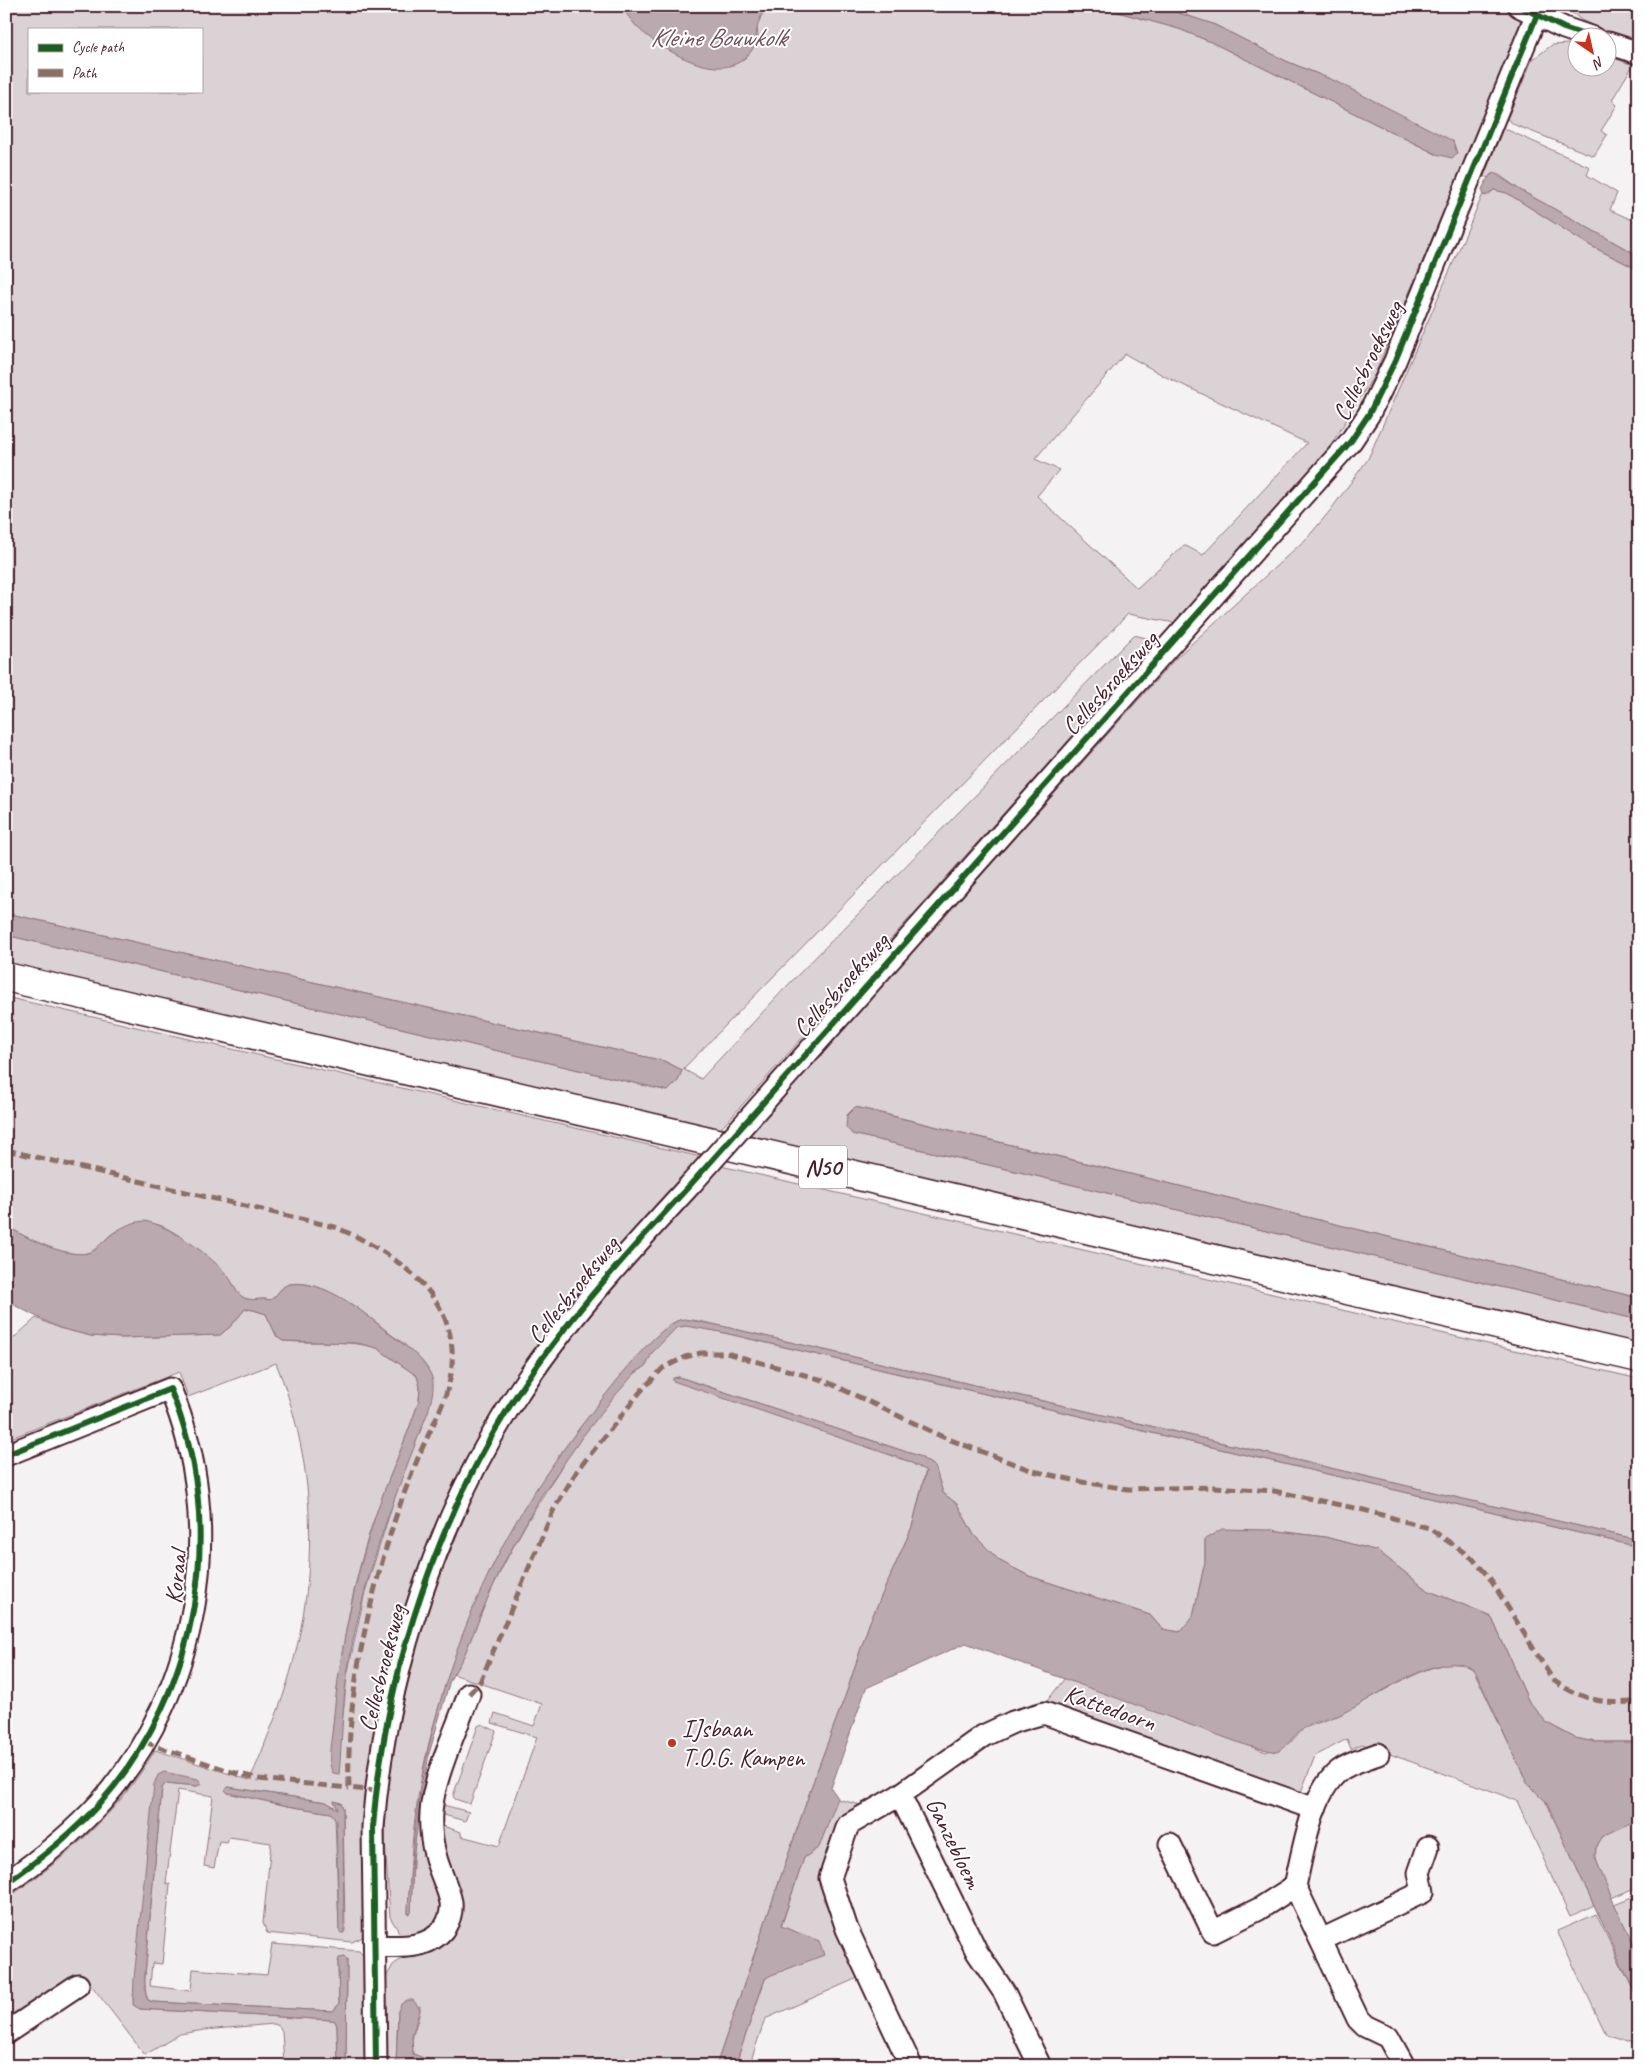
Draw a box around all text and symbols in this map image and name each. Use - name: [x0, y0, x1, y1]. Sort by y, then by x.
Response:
- water label: Kleine Bouwkolk: [650, 21, 791, 54]
- legend: [28, 28, 202, 92]
- north arrow: [1568, 28, 1618, 78]
- text: Cycle path: [72, 38, 124, 57]
- text: N: [1589, 53, 1607, 73]
- text: Path: [72, 64, 98, 83]
- street label: Cellesbroeksweg: [1325, 294, 1412, 426]
- street label: Cellesbroeksweg: [1055, 623, 1167, 742]
- street label: Cellesbroeksweg: [786, 925, 898, 1044]
- road number: N50: [799, 1146, 847, 1188]
- street label: Cellesbroeksweg: [520, 1228, 628, 1350]
- street label: Koraal: [157, 1544, 195, 1605]
- street label: Cellesbroeksweg: [351, 1599, 414, 1735]
- street label: Kattedoorn: [1060, 1677, 1161, 1739]
- place label: IJsbaan T.O.G. Kampen: [682, 1713, 806, 1774]
- marker: IJsbaan T.O.G. Kampen: [666, 1737, 678, 1749]
- street label: Ganzebloem: [918, 1792, 991, 1895]

